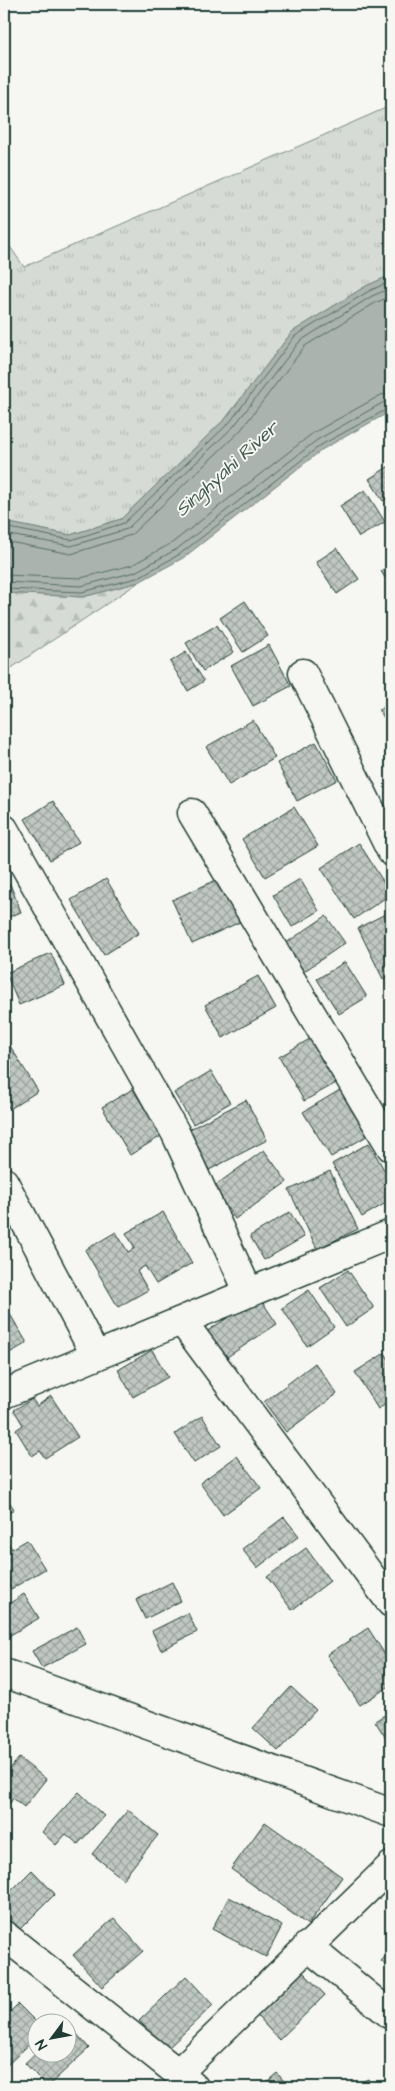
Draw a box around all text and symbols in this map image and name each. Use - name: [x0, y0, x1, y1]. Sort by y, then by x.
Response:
- water label: Singhyahi River: [169, 414, 287, 523]
- north arrow: [28, 2014, 78, 2064]
- text: N: [31, 2035, 53, 2053]

